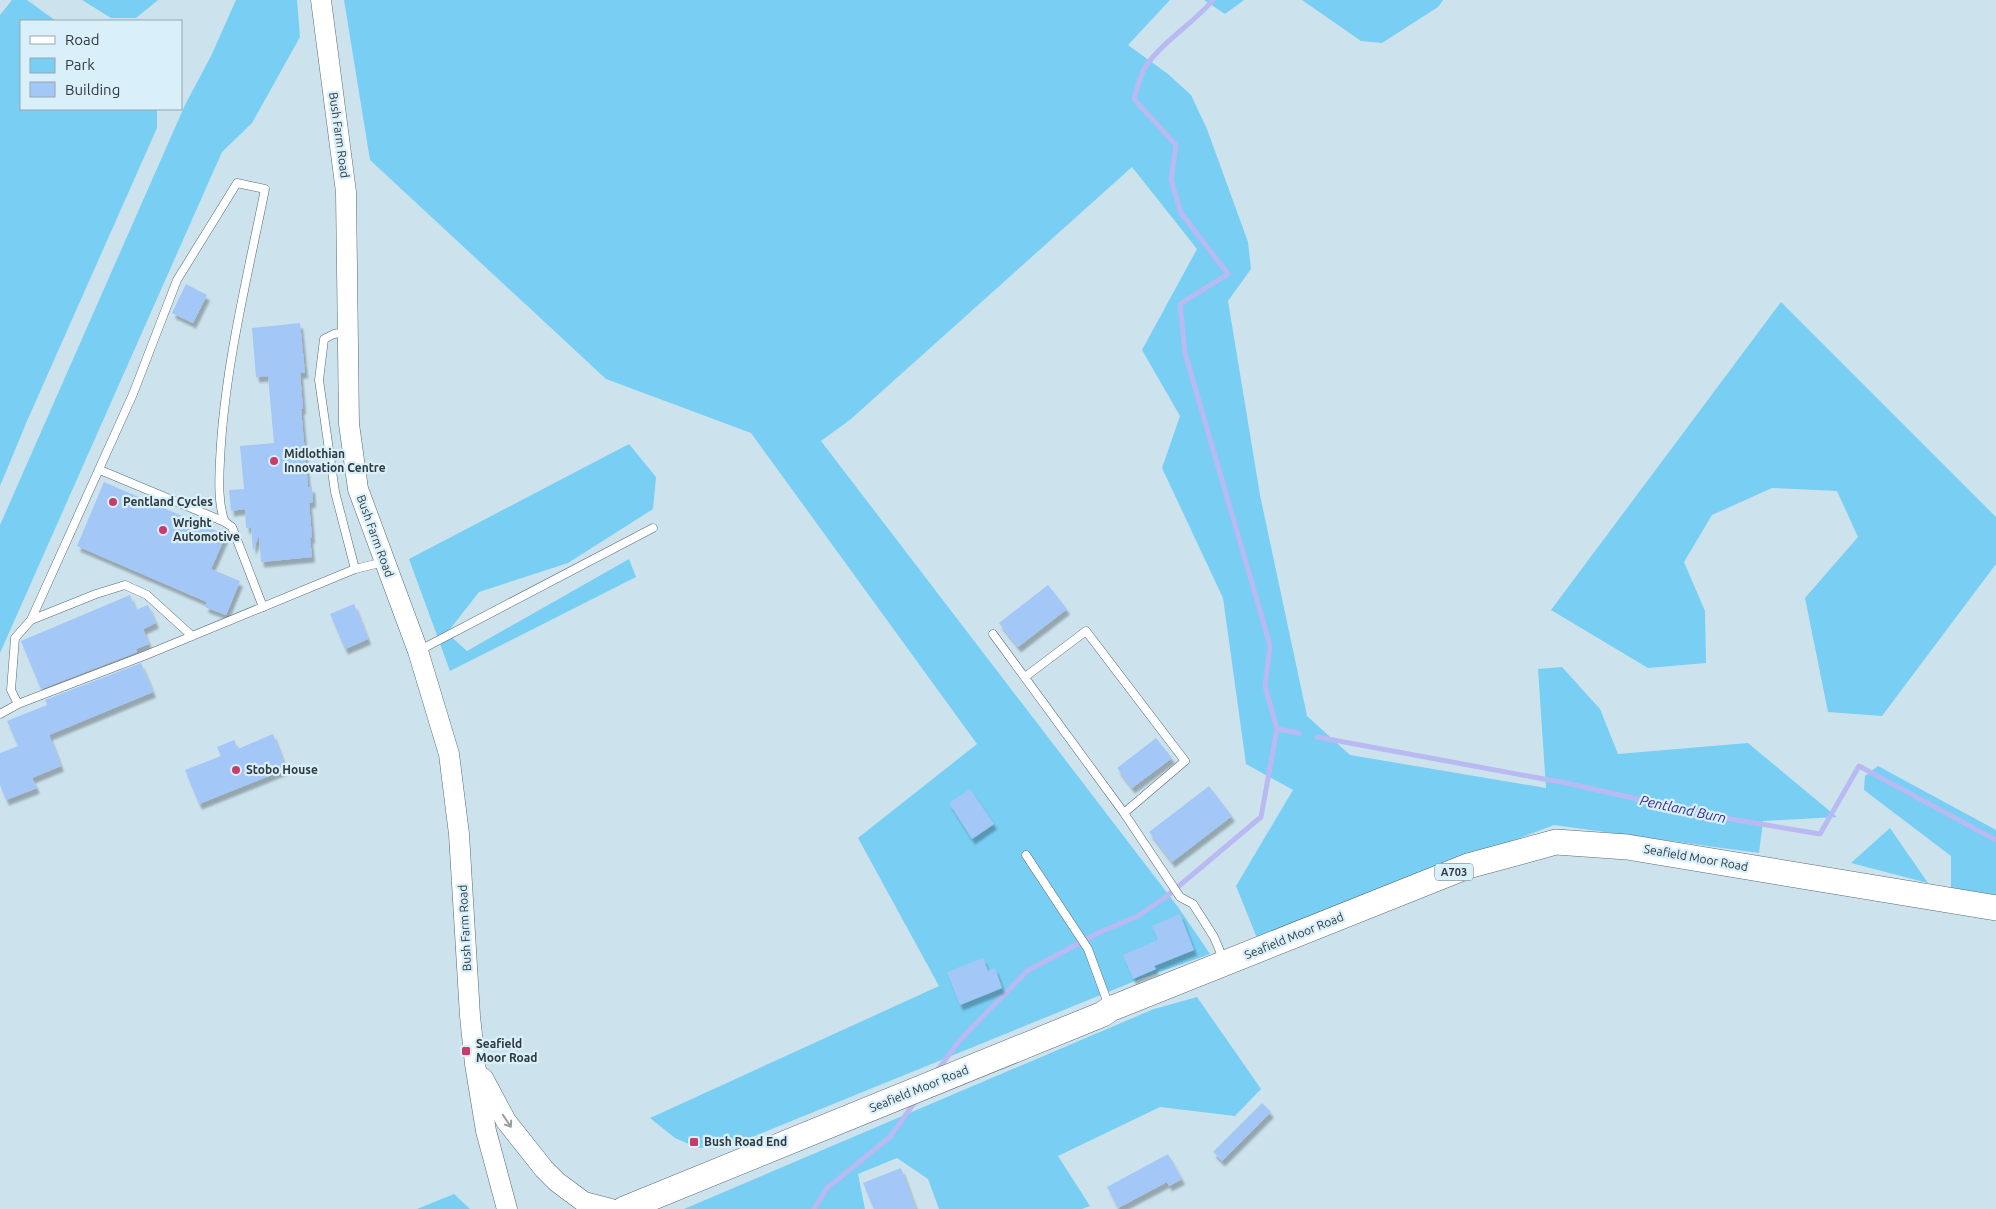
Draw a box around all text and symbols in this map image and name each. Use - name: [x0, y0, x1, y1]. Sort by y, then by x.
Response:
- legend: [20, 20, 182, 110]
- text: Road: [65, 31, 100, 48]
- text: Park: [65, 56, 95, 73]
- text: Building: [65, 81, 120, 98]
- street label: Bush Farm Road: [327, 91, 352, 179]
- place label: Midlothian Innovation Centre: [284, 447, 386, 474]
- marker: Midlothian Innovation Centre: [268, 455, 280, 467]
- street label: Bush Farm Road: [355, 493, 396, 579]
- place label: Pentland Cycles: [123, 495, 213, 508]
- marker: Pentland Cycles: [107, 496, 119, 508]
- place label: Wright Automotive: [173, 516, 240, 543]
- marker: Wright Automotive: [157, 524, 169, 536]
- place label: Stobo House: [246, 763, 318, 776]
- marker: Stobo House: [230, 764, 242, 776]
- water label: Pentland Burn: [1638, 792, 1728, 826]
- street label: Seafield Moor Road: [1643, 842, 1749, 873]
- road number: A703: [1435, 864, 1473, 880]
- street label: Bush Farm Road: [456, 884, 473, 972]
- street label: Seafield Moor Road: [1242, 910, 1345, 961]
- place label: Seafield Moor Road: [476, 1037, 537, 1064]
- marker: Seafield Moor Road: [460, 1045, 472, 1057]
- street label: Seafield Moor Road: [867, 1063, 970, 1114]
- one-way arrow: [502, 1114, 512, 1128]
- place label: Bush Road End: [704, 1135, 787, 1148]
- marker: Bush Road End: [688, 1136, 700, 1148]

